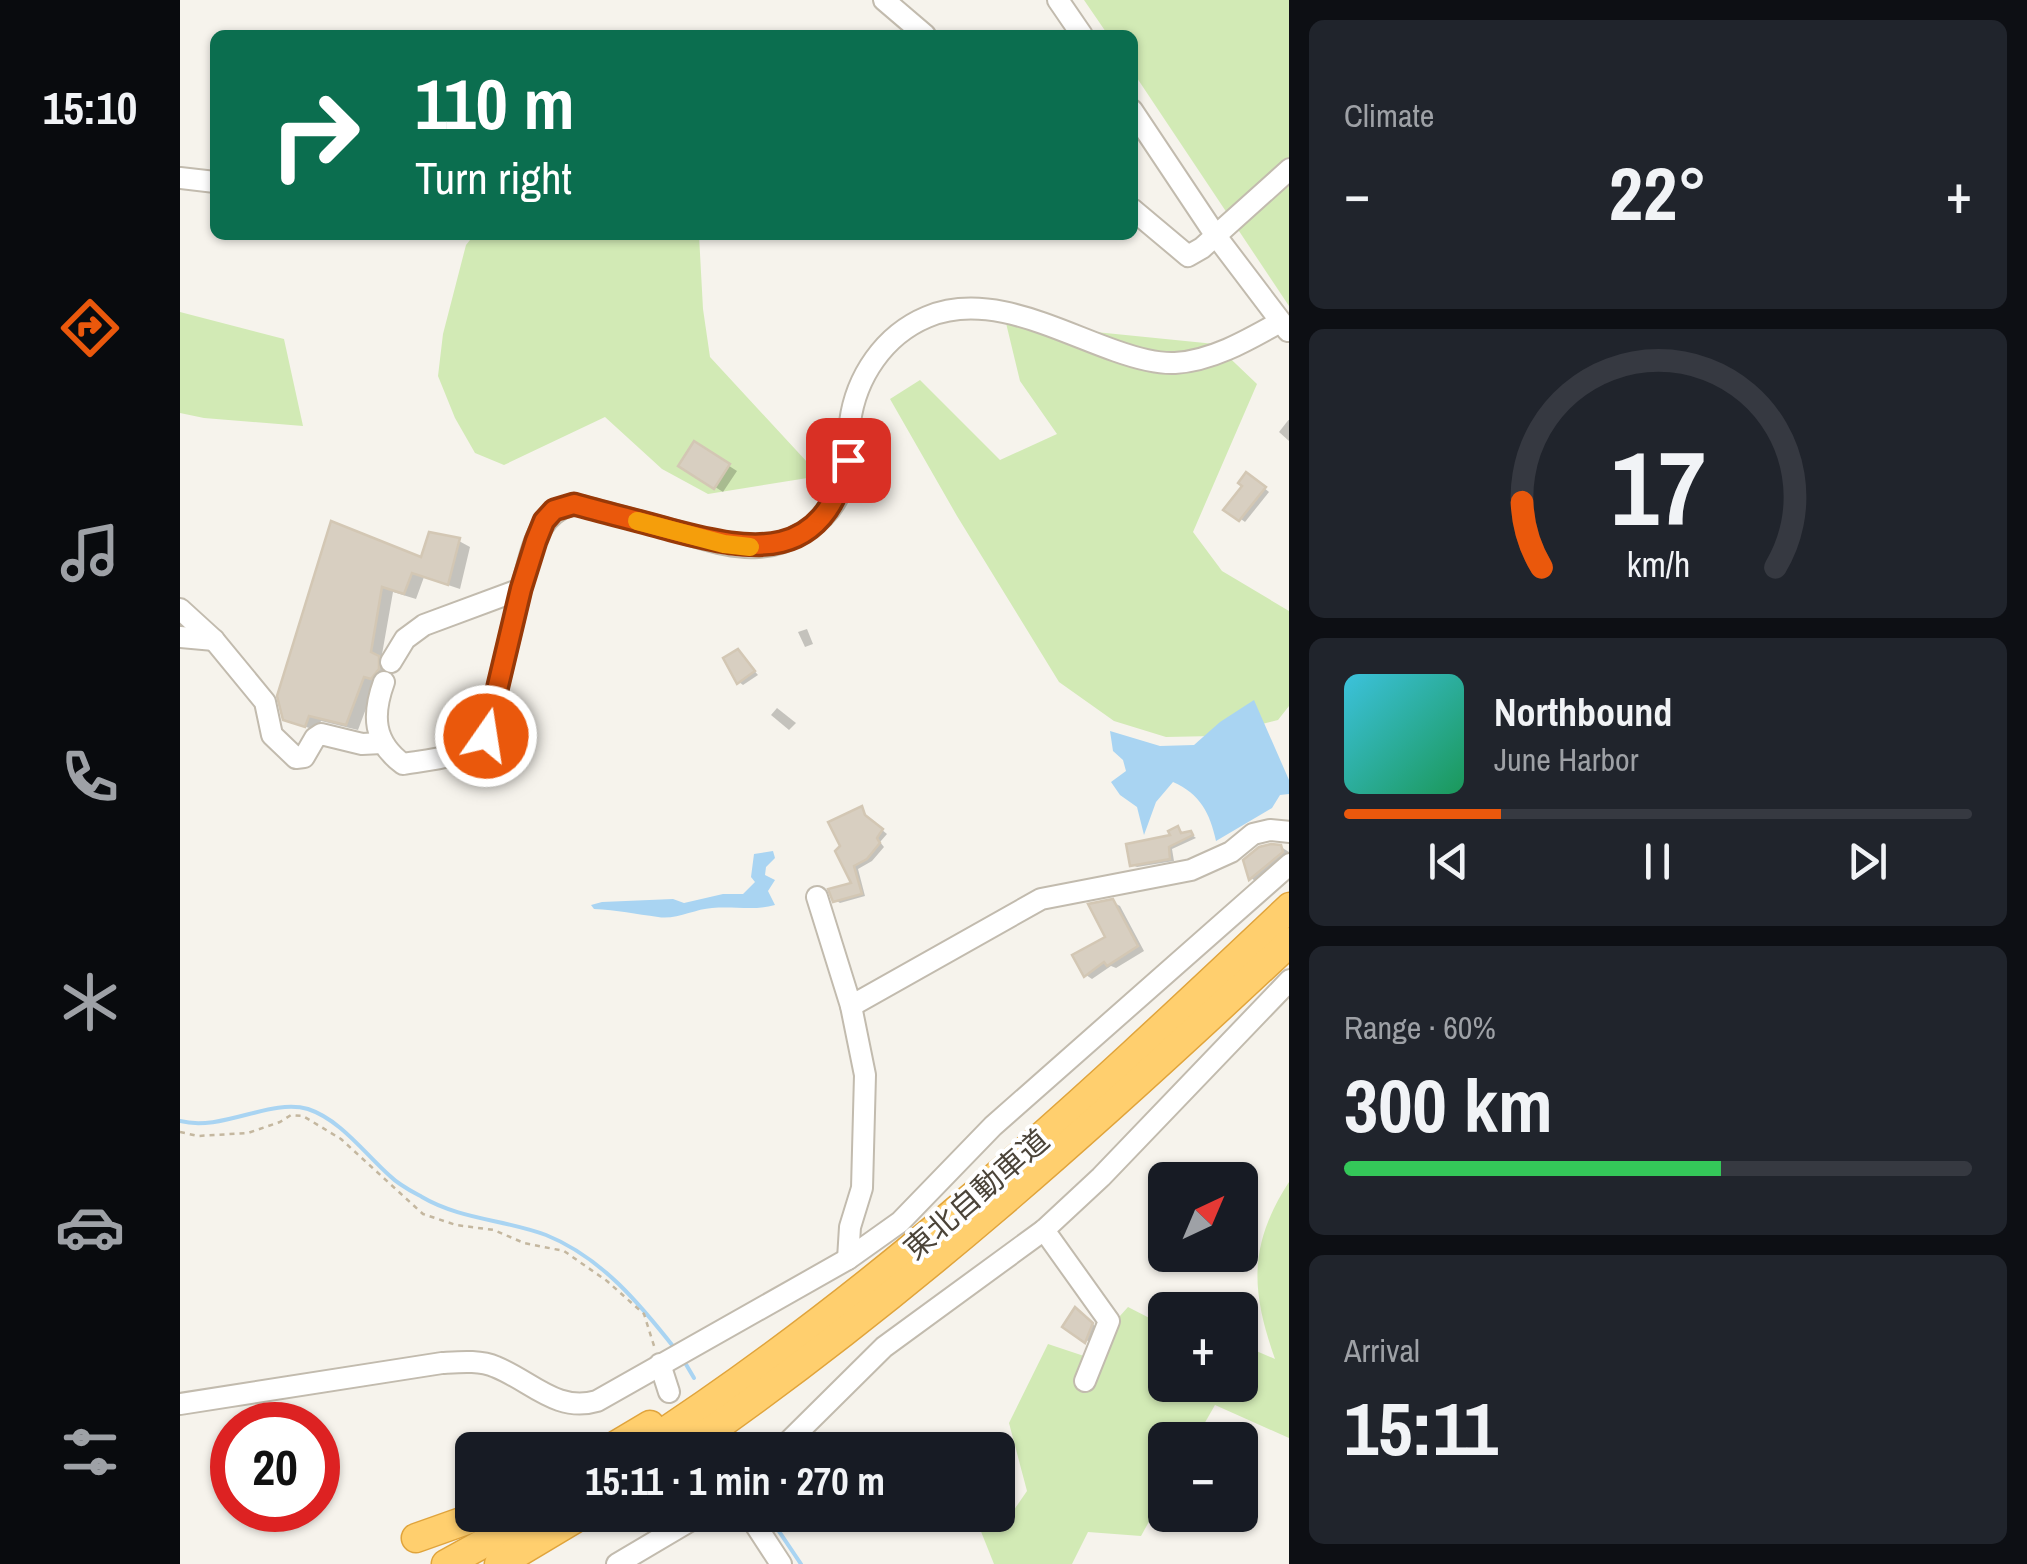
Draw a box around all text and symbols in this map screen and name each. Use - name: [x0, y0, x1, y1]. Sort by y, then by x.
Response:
- text: 110 m: [415, 57, 575, 151]
- icon: right: [250, 70, 380, 200]
- text: 15:10: [43, 77, 137, 138]
- text: Climate: [1344, 94, 1434, 137]
- text: 22°: [1609, 142, 1707, 243]
- text: Turn right: [415, 147, 572, 208]
- text: −: [1344, 156, 1370, 230]
- text: +: [1946, 156, 1972, 230]
- icon: directions: [55, 293, 125, 363]
- text: 17: [1611, 417, 1705, 557]
- pin: [806, 418, 891, 503]
- icon: arrive: [821, 433, 876, 488]
- icon: music: [55, 518, 125, 588]
- text: km/h: [1626, 540, 1690, 588]
- position arrow: [434, 684, 538, 788]
- text: Northbound: [1494, 687, 1672, 738]
- text: June Harbor: [1494, 738, 1638, 781]
- icon: phone: [55, 742, 125, 812]
- icon: previous: [1421, 834, 1476, 889]
- icon: pause: [1630, 834, 1685, 889]
- icon: next: [1840, 834, 1895, 889]
- icon: climate: [55, 967, 125, 1037]
- text: Range · 60%: [1344, 1006, 1496, 1049]
- text: 300 km: [1344, 1054, 1553, 1155]
- street label: 東北自動車道: [895, 1120, 1057, 1268]
- north arrow: [1148, 1162, 1258, 1272]
- map controls: [1148, 1162, 1258, 1532]
- icon: car: [55, 1192, 125, 1262]
- button: +: [1148, 1292, 1258, 1402]
- text: Arrival: [1344, 1329, 1420, 1372]
- text: 15:11: [1344, 1377, 1498, 1478]
- speed limit sign: 20: [210, 1402, 340, 1532]
- icon: filters: [55, 1417, 125, 1487]
- button: −: [1148, 1422, 1258, 1532]
- text: 15:11 · 1 min · 270 m: [585, 1456, 885, 1507]

